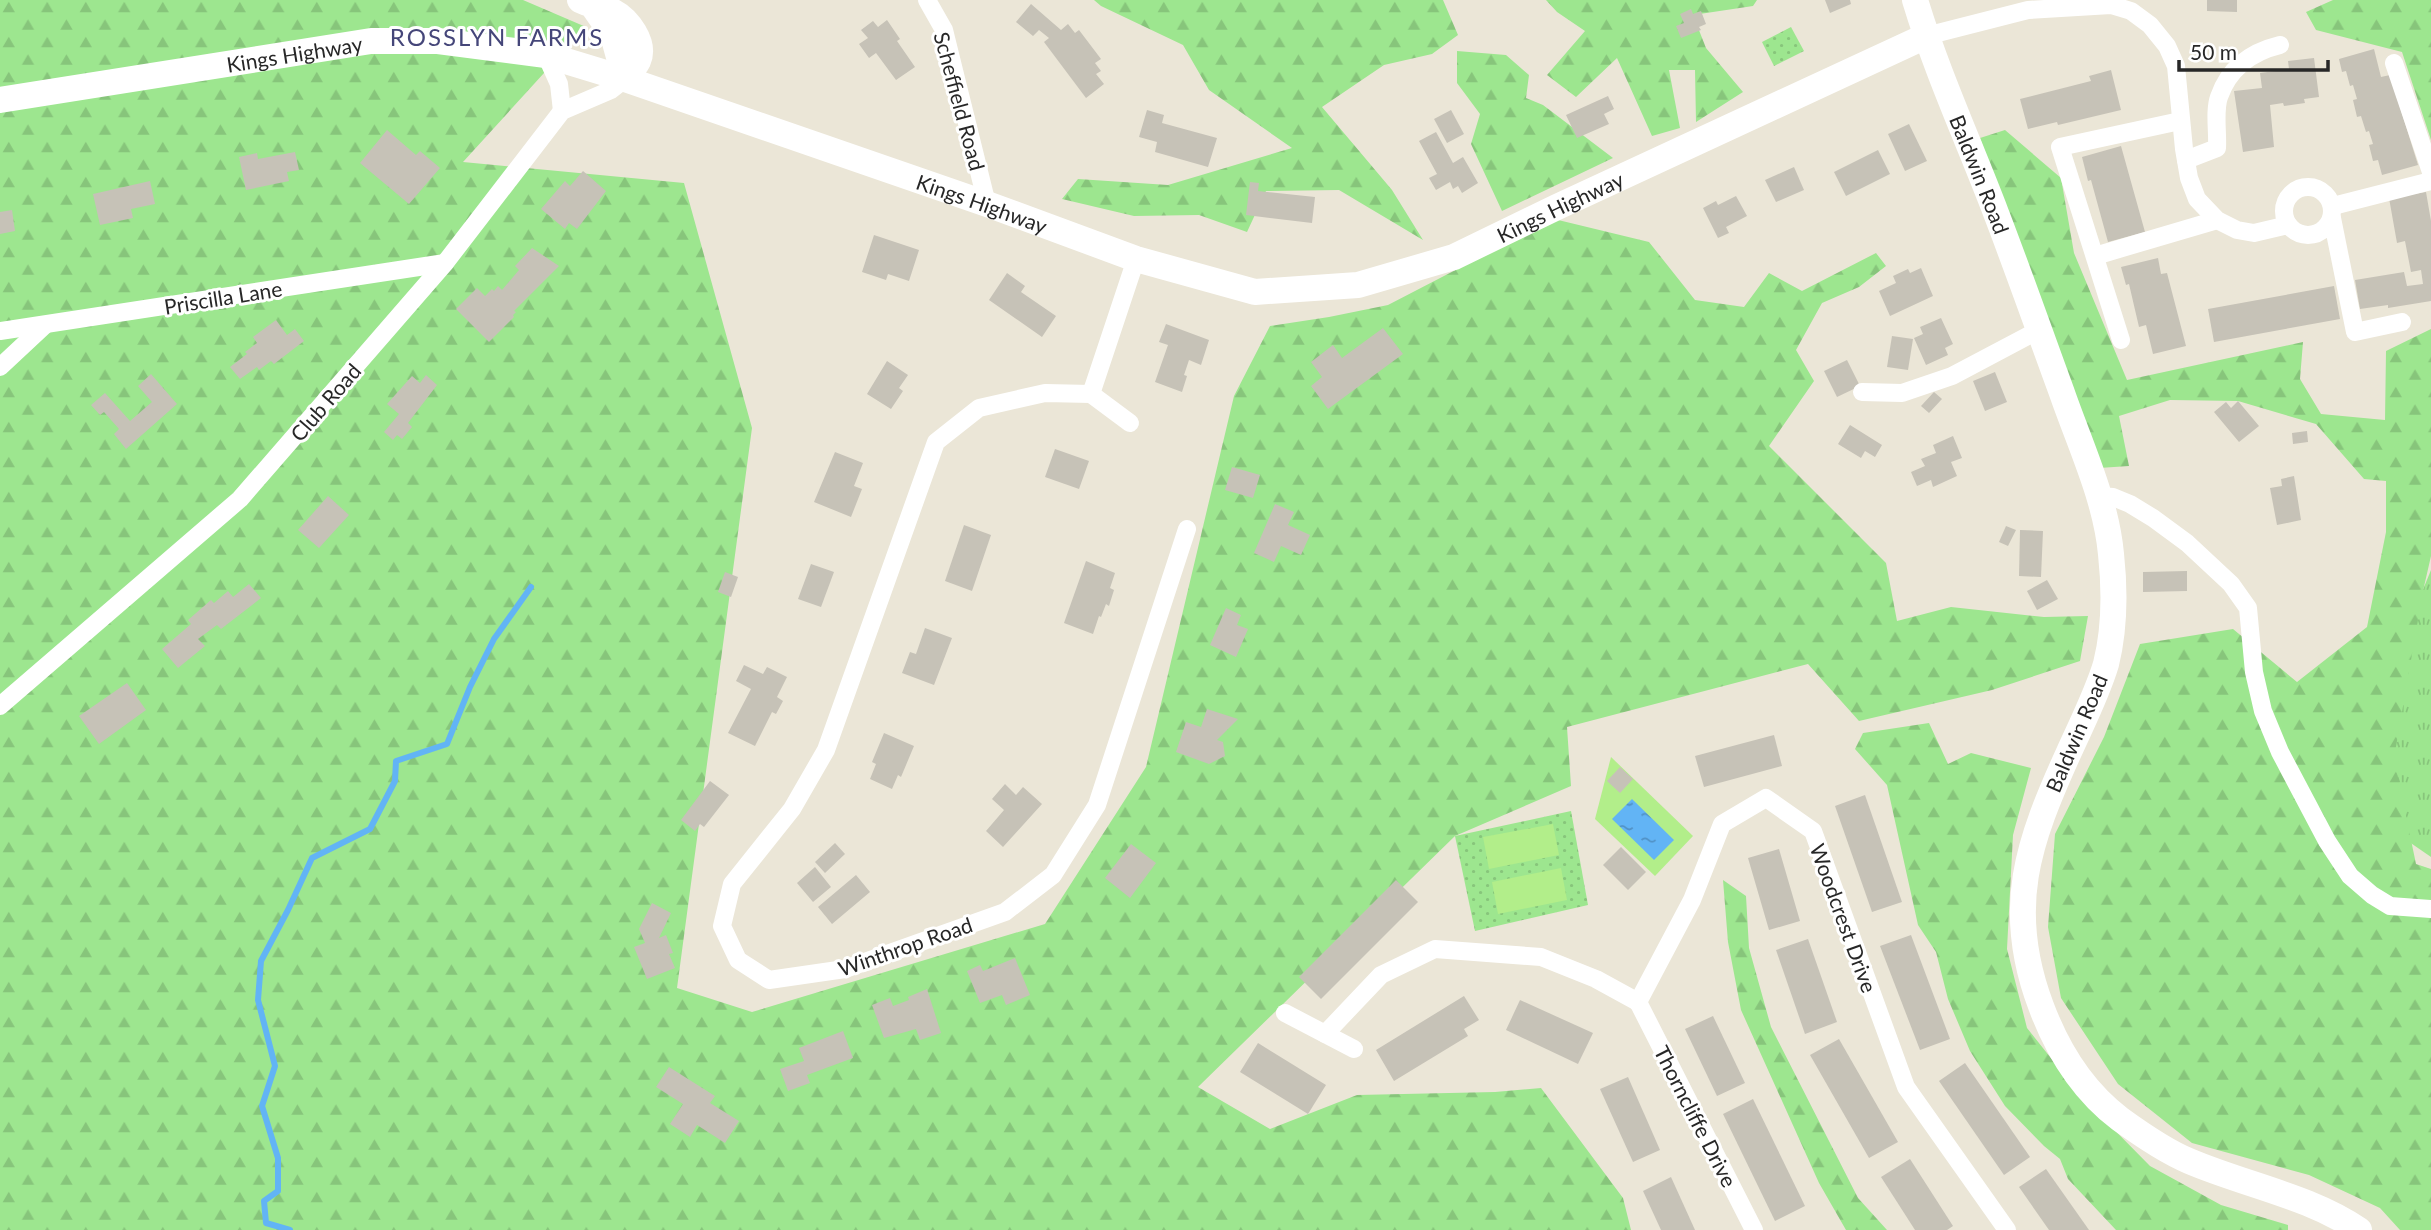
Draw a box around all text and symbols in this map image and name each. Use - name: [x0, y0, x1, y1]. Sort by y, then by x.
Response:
- district label: ROSSLYN FARMS: [390, 22, 604, 51]
- scale bar: [2179, 28, 2328, 72]
- street label: Scheffield Road: [929, 29, 991, 173]
- street label: Kings Highway: [225, 30, 364, 76]
- text: 50 m: [2190, 39, 2237, 64]
- street label: Baldwin Road: [1945, 111, 2015, 237]
- street label: Kings Highway: [1492, 166, 1627, 247]
- street label: Kings Highway: [913, 168, 1051, 238]
- street label: Priscilla Lane: [162, 275, 284, 319]
- street label: Club Road: [285, 358, 365, 446]
- street label: Baldwin Road: [2040, 670, 2112, 796]
- street label: Woodcrest Drive: [1805, 840, 1883, 996]
- street label: Winthrop Road: [835, 911, 975, 981]
- street label: Thorncliffe Drive: [1650, 1041, 1742, 1191]

